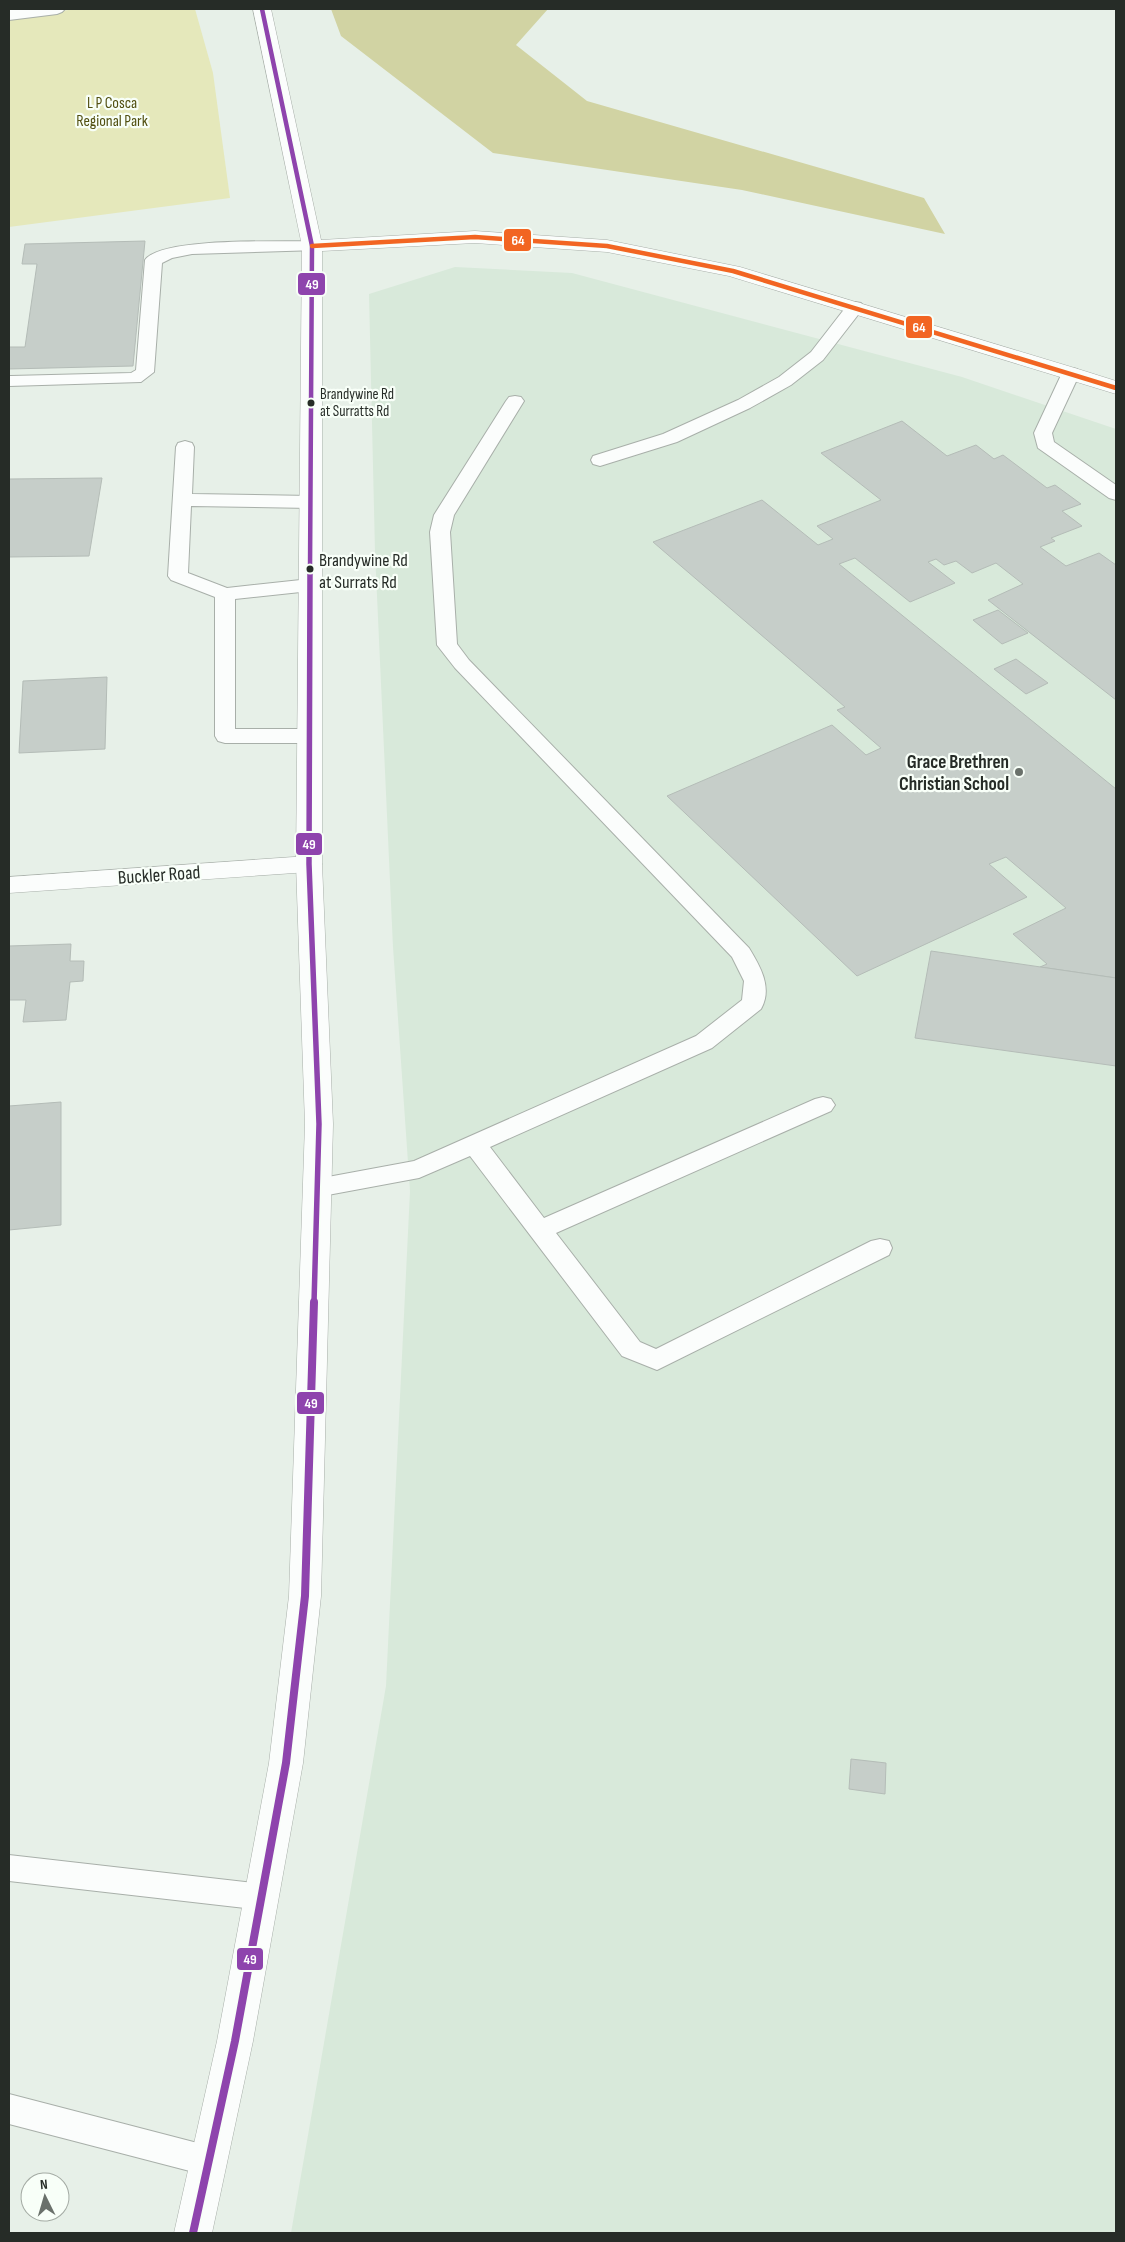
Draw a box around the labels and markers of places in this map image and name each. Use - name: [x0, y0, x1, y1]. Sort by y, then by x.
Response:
- place label: Brandywine Rd at Surratts Rd: [320, 385, 394, 421]
- marker: Brandywine Rd at Surratts Rd: [306, 398, 316, 408]
- place label: Brandywine Rd at Surrats Rd: [319, 550, 408, 593]
- marker: Brandywine Rd at Surrats Rd: [305, 564, 315, 574]
- place label: Grace Brethren Christian School: [899, 751, 1009, 796]
- marker: Grace Brethren Christian School: [1013, 766, 1025, 778]

